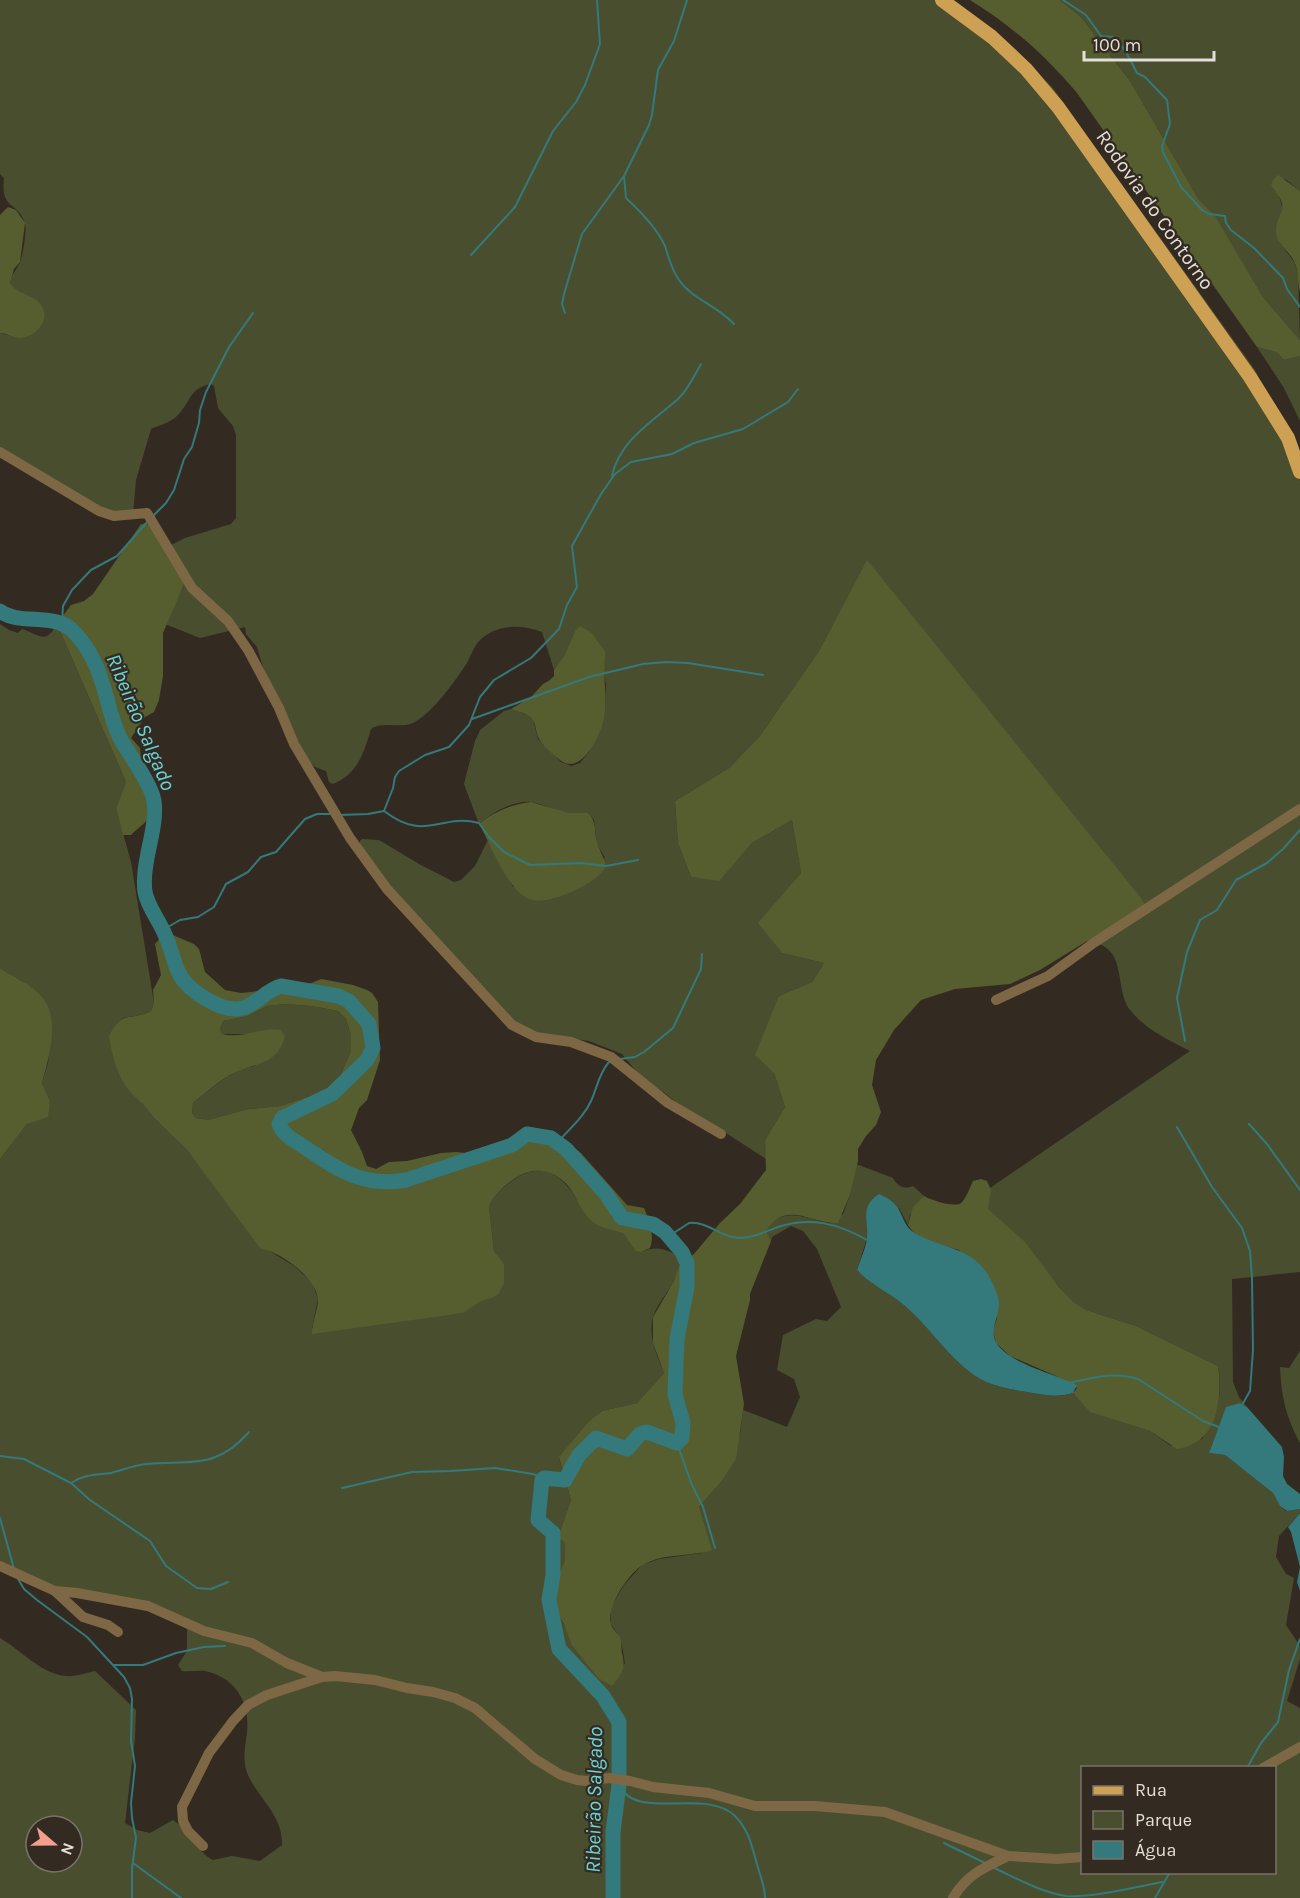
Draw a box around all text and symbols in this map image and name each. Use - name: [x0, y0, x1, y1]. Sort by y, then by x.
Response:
- scale bar: [1084, 24, 1214, 62]
- text: 100 m: [1093, 34, 1141, 56]
- street label: Rodovia do Contorno: [1091, 126, 1219, 294]
- water label: Ribeirão Salgado: [101, 650, 181, 795]
- water label: Ribeirão Salgado: [581, 1726, 607, 1873]
- legend: [1081, 1766, 1276, 1874]
- text: Rua: [1135, 1779, 1167, 1801]
- text: Parque: [1135, 1809, 1192, 1831]
- north arrow: [24, 1814, 84, 1874]
- text: Água: [1135, 1838, 1176, 1861]
- text: N: [57, 1840, 79, 1858]

